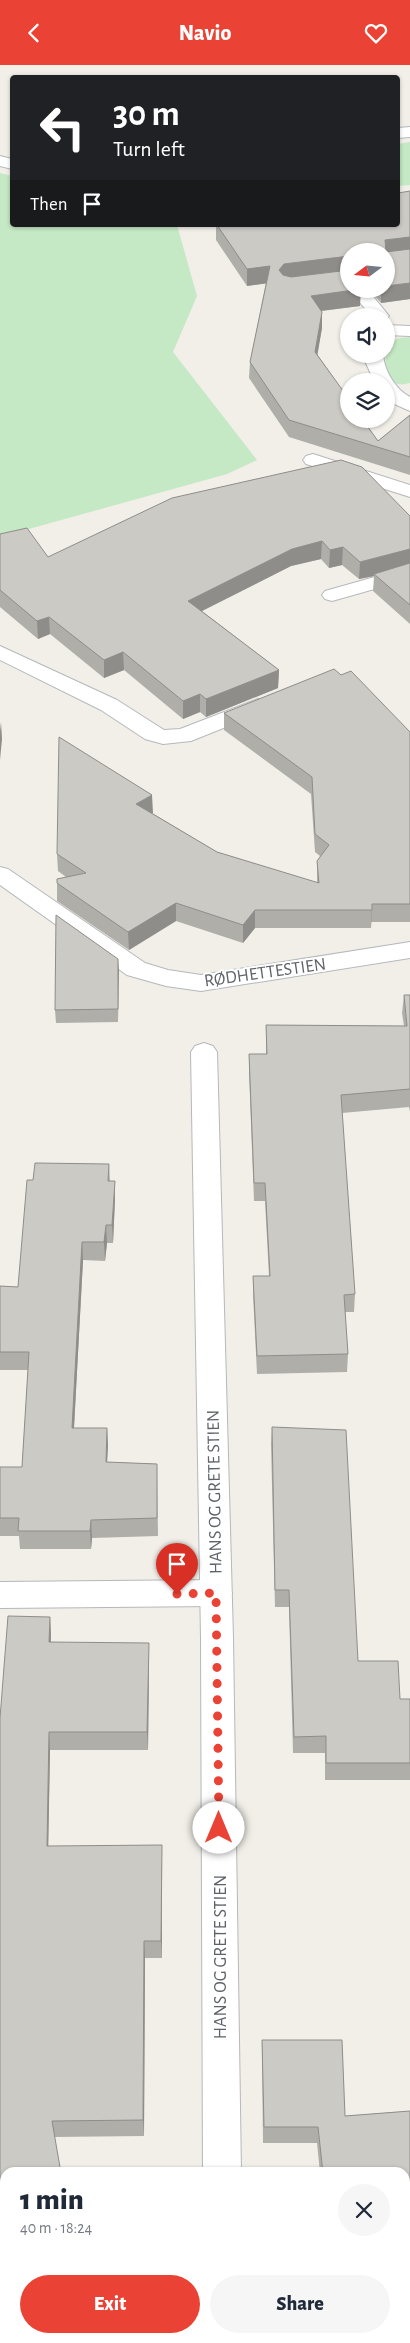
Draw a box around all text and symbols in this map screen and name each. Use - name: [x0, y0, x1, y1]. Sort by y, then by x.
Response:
- icon: back: [20, 19, 48, 47]
- icon: heart: [362, 19, 390, 47]
- text: Navio: [179, 22, 231, 44]
- icon: left: [30, 95, 95, 160]
- text: 30 m: [113, 97, 180, 132]
- text: Turn left: [113, 138, 185, 160]
- icon: arrive: [78, 190, 106, 218]
- text: Then: [30, 195, 68, 214]
- north arrow: [340, 243, 395, 297]
- map controls: [340, 243, 395, 428]
- button: sound: [340, 308, 395, 363]
- button: layers: [340, 373, 395, 428]
- street label: RØDHETTESTIEN: [203, 956, 327, 990]
- street label: HANS OG GRETE STIEN: [205, 1410, 225, 1574]
- pin: [156, 1543, 198, 1594]
- icon: arrive: [163, 1550, 191, 1578]
- position arrow: [192, 1801, 244, 1853]
- street label: HANS OG GRETE STIEN: [212, 1875, 230, 2039]
- button: close: [338, 2184, 390, 2236]
- text: 1 min: [20, 2185, 84, 2215]
- text: 40 m · 18:24: [20, 2220, 92, 2236]
- button: Exit: [20, 2275, 200, 2333]
- button: Share: [210, 2275, 390, 2333]

